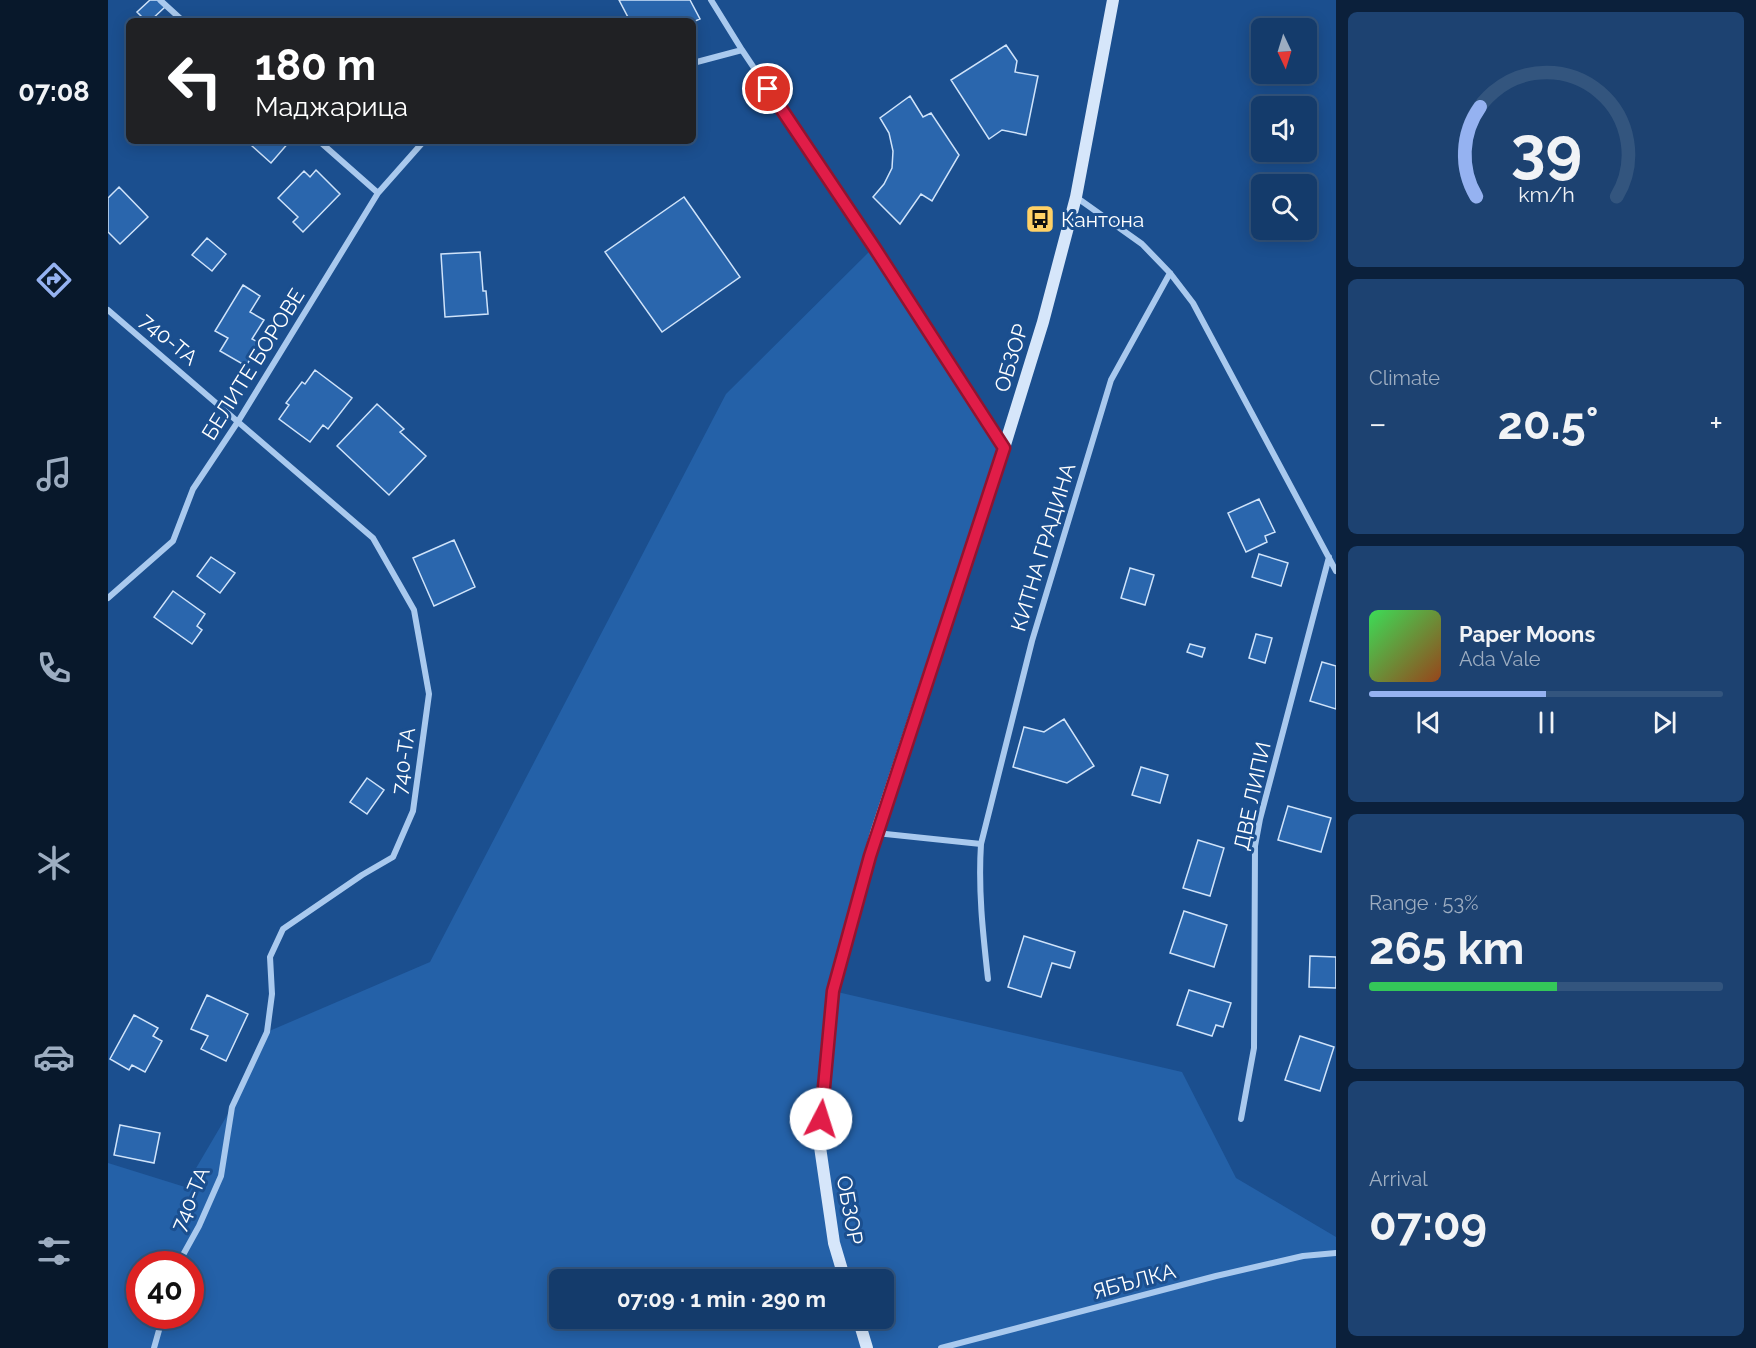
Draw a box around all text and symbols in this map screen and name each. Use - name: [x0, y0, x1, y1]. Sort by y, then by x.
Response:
- north arrow: [1251, 18, 1317, 84]
- map controls: [1251, 18, 1317, 240]
- text: 180 m: [255, 41, 376, 90]
- icon: left: [156, 42, 234, 120]
- pin: [742, 63, 793, 114]
- icon: arrive: [751, 72, 784, 105]
- text: 07:08: [18, 76, 90, 107]
- text: Маджарица: [255, 91, 408, 122]
- button: sound: [1251, 96, 1317, 162]
- text: 39: [1510, 112, 1582, 186]
- button: search: [1251, 174, 1317, 240]
- text: km/h: [1518, 182, 1574, 207]
- bus stop icon: Кантона: [1024, 203, 1056, 235]
- place label: Кантона: [1061, 207, 1144, 232]
- icon: directions: [33, 259, 75, 301]
- street label: БЕЛИТЕ БОРОВЕ: [196, 284, 310, 444]
- street label: 740-ТА: [135, 308, 203, 370]
- street label: ОБЗОР: [989, 321, 1033, 395]
- text: Climate: [1369, 366, 1440, 390]
- text: 20.5°: [1498, 397, 1598, 450]
- text: −: [1369, 404, 1387, 443]
- text: +: [1709, 404, 1723, 443]
- icon: music: [33, 453, 75, 495]
- street label: КИТНА ГРАДИНА: [1005, 460, 1081, 634]
- text: Paper Moons: [1459, 621, 1595, 647]
- icon: phone: [33, 647, 75, 689]
- text: Ada Vale: [1459, 647, 1541, 671]
- icon: previous: [1412, 706, 1445, 739]
- icon: pause: [1530, 706, 1563, 739]
- icon: next: [1648, 706, 1681, 739]
- street label: 740-ТА: [386, 726, 420, 796]
- street label: ДВЕ ЛИПИ: [1228, 740, 1276, 852]
- icon: climate: [33, 842, 75, 884]
- text: Range · 53%: [1369, 891, 1478, 915]
- text: 265 km: [1369, 922, 1524, 975]
- icon: car: [33, 1036, 75, 1078]
- position arrow: [789, 1087, 853, 1151]
- street label: 740-ТА: [165, 1163, 215, 1235]
- text: Arrival: [1369, 1167, 1428, 1191]
- street label: ОБЗОР: [832, 1173, 868, 1247]
- text: 07:09: [1369, 1198, 1487, 1251]
- icon: filters: [33, 1230, 75, 1272]
- speed limit sign: 40: [126, 1251, 204, 1329]
- street label: ЯБЪЛКА: [1090, 1258, 1178, 1304]
- text: 07:09 · 1 min · 290 m: [617, 1286, 826, 1312]

